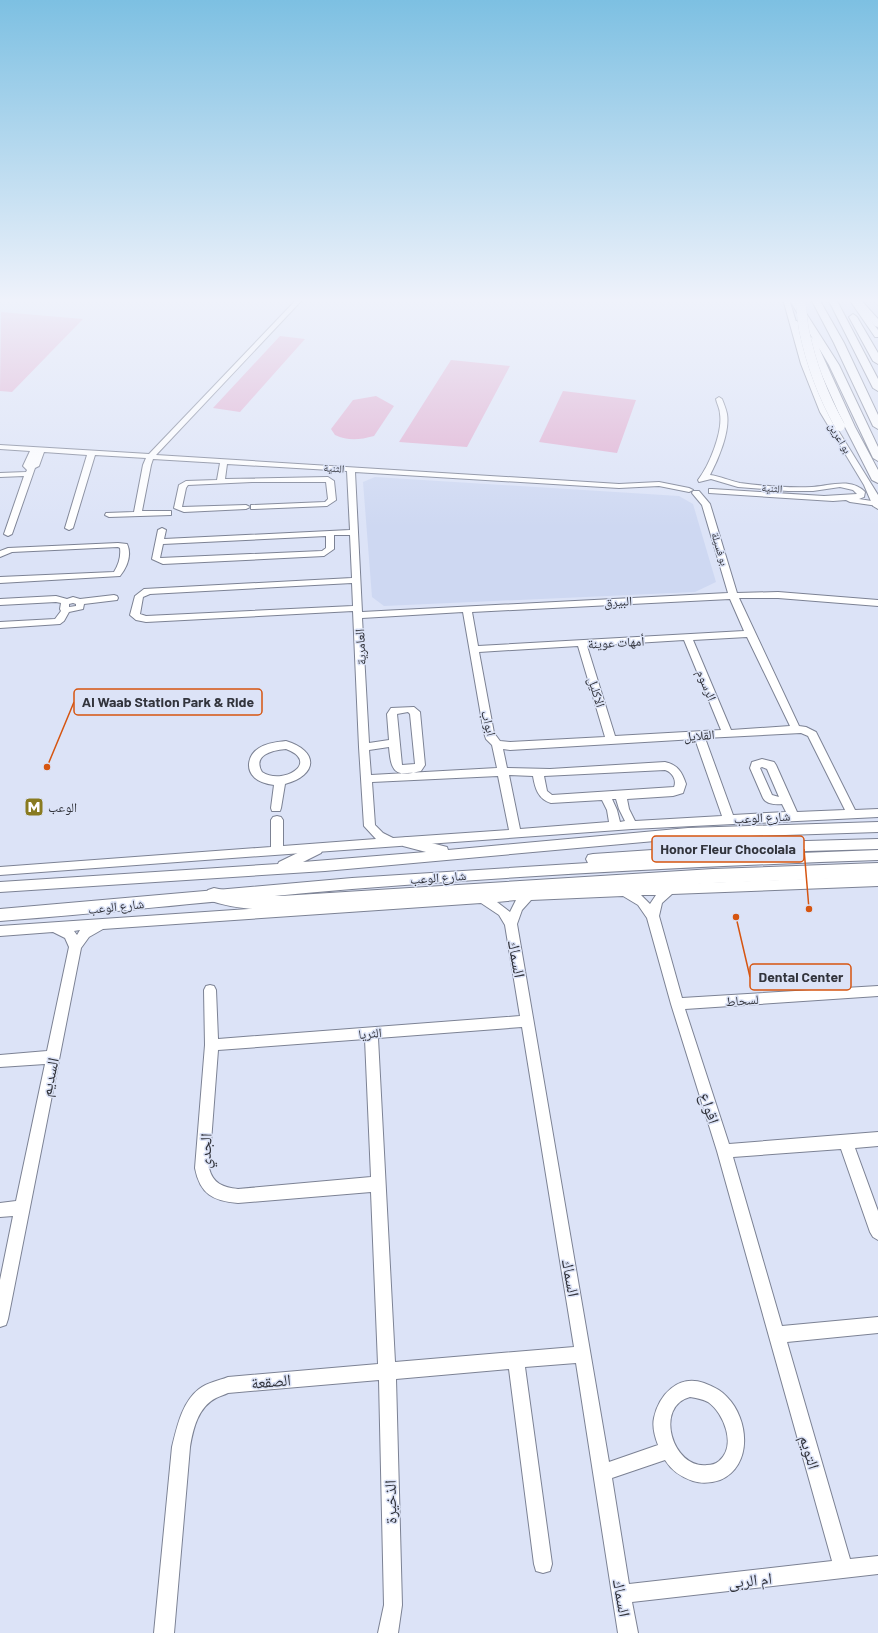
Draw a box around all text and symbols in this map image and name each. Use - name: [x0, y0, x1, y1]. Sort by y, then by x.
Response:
- street label: بو اعرين: [825, 420, 855, 456]
- street label: الثنية: [323, 460, 345, 475]
- street label: الثنية: [761, 480, 783, 495]
- street label: بو فسيلة: [709, 531, 732, 567]
- street label: البيرق: [604, 592, 632, 611]
- street label: العامرية: [351, 629, 370, 665]
- street label: أمهات عوينة: [587, 633, 645, 652]
- street label: الرسوم: [693, 667, 720, 703]
- street label: الاكليل: [584, 675, 609, 709]
- callout: Al Waab Station Park & Ride: [74, 689, 262, 715]
- text: Al Waab Station Park & Ride: [82, 693, 254, 710]
- street label: ابواب: [477, 709, 500, 738]
- street label: القلايل: [683, 726, 715, 745]
- metro station icon: الوعب: [23, 796, 45, 818]
- place label: الوعب: [48, 799, 77, 816]
- street label: شارع الوعب: [733, 808, 791, 828]
- callout: Honor Fleur Chocolala: [652, 836, 804, 862]
- text: Honor Fleur Chocolala: [660, 840, 796, 857]
- street label: شارع الوعب: [409, 867, 467, 889]
- street label: شارع الوعب: [87, 895, 145, 919]
- street label: السماك: [505, 939, 530, 979]
- callout: Dental Center: [750, 964, 851, 990]
- text: Dental Center: [759, 968, 844, 985]
- street label: لسحاط: [725, 991, 759, 1009]
- street label: الثريا: [358, 1024, 383, 1043]
- street label: السديم: [35, 1056, 64, 1099]
- street label: اقواع: [695, 1090, 724, 1126]
- street label: الجدي: [194, 1133, 219, 1169]
- street label: السماك: [559, 1258, 584, 1298]
- street label: الصقعة: [250, 1369, 292, 1392]
- street label: التويم: [795, 1433, 824, 1472]
- street label: الذخيرة: [380, 1480, 400, 1524]
- street label: ام الربى: [727, 1568, 773, 1593]
- street label: السماك: [610, 1578, 635, 1618]

